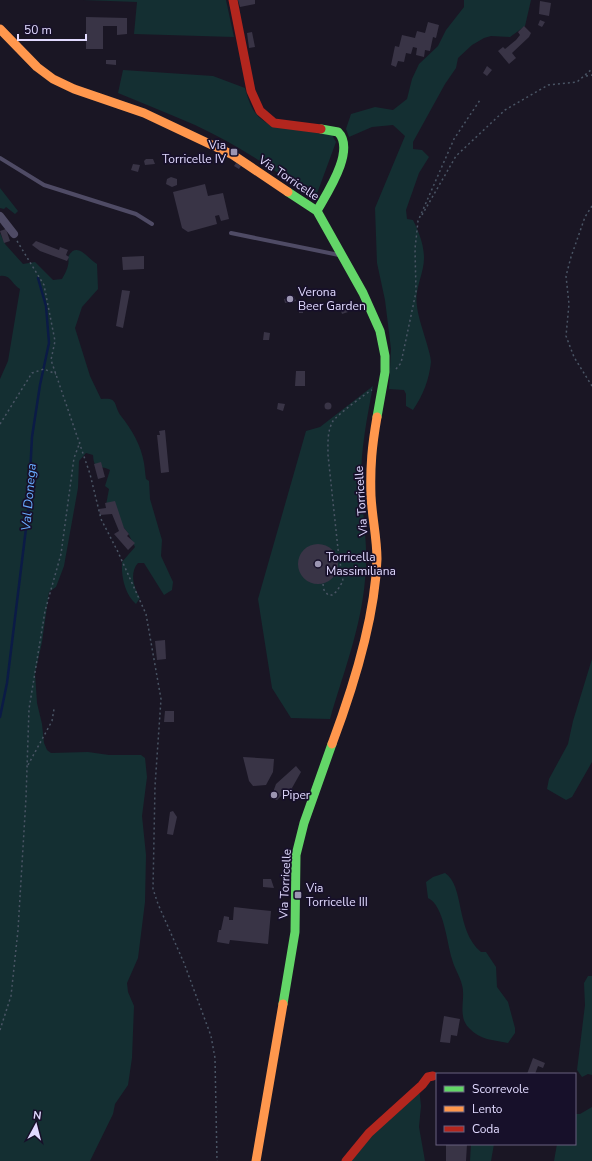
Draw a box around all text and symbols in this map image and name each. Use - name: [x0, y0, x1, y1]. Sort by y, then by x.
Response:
- scale bar: [18, 16, 86, 42]
- text: 50 m: [24, 22, 52, 38]
- place label: Via Torricelle IV: [162, 137, 227, 167]
- marker: Via Torricelle IV: [229, 147, 239, 157]
- street label: Via Torricelle: [255, 151, 323, 204]
- place label: Verona Beer Garden: [297, 284, 366, 314]
- marker: Verona Beer Garden: [285, 294, 295, 304]
- water label: Val Donega: [17, 462, 41, 532]
- street label: Via Torricelle: [351, 465, 371, 538]
- place label: Torricella Massimiliana: [326, 549, 396, 579]
- marker: Torricella Massimiliana: [313, 559, 323, 569]
- place label: Piper: [282, 787, 311, 803]
- marker: Piper: [269, 790, 279, 800]
- street label: Via Torricelle: [275, 849, 295, 920]
- place label: Via Torricelle III: [305, 880, 368, 910]
- marker: Via Torricelle III: [293, 890, 303, 900]
- legend: [436, 1073, 576, 1145]
- text: Scorrevole: [472, 1081, 529, 1097]
- text: Lento: [472, 1101, 503, 1117]
- north arrow: [16, 1105, 56, 1145]
- text: N: [32, 1108, 42, 1124]
- text: Coda: [472, 1121, 500, 1137]

